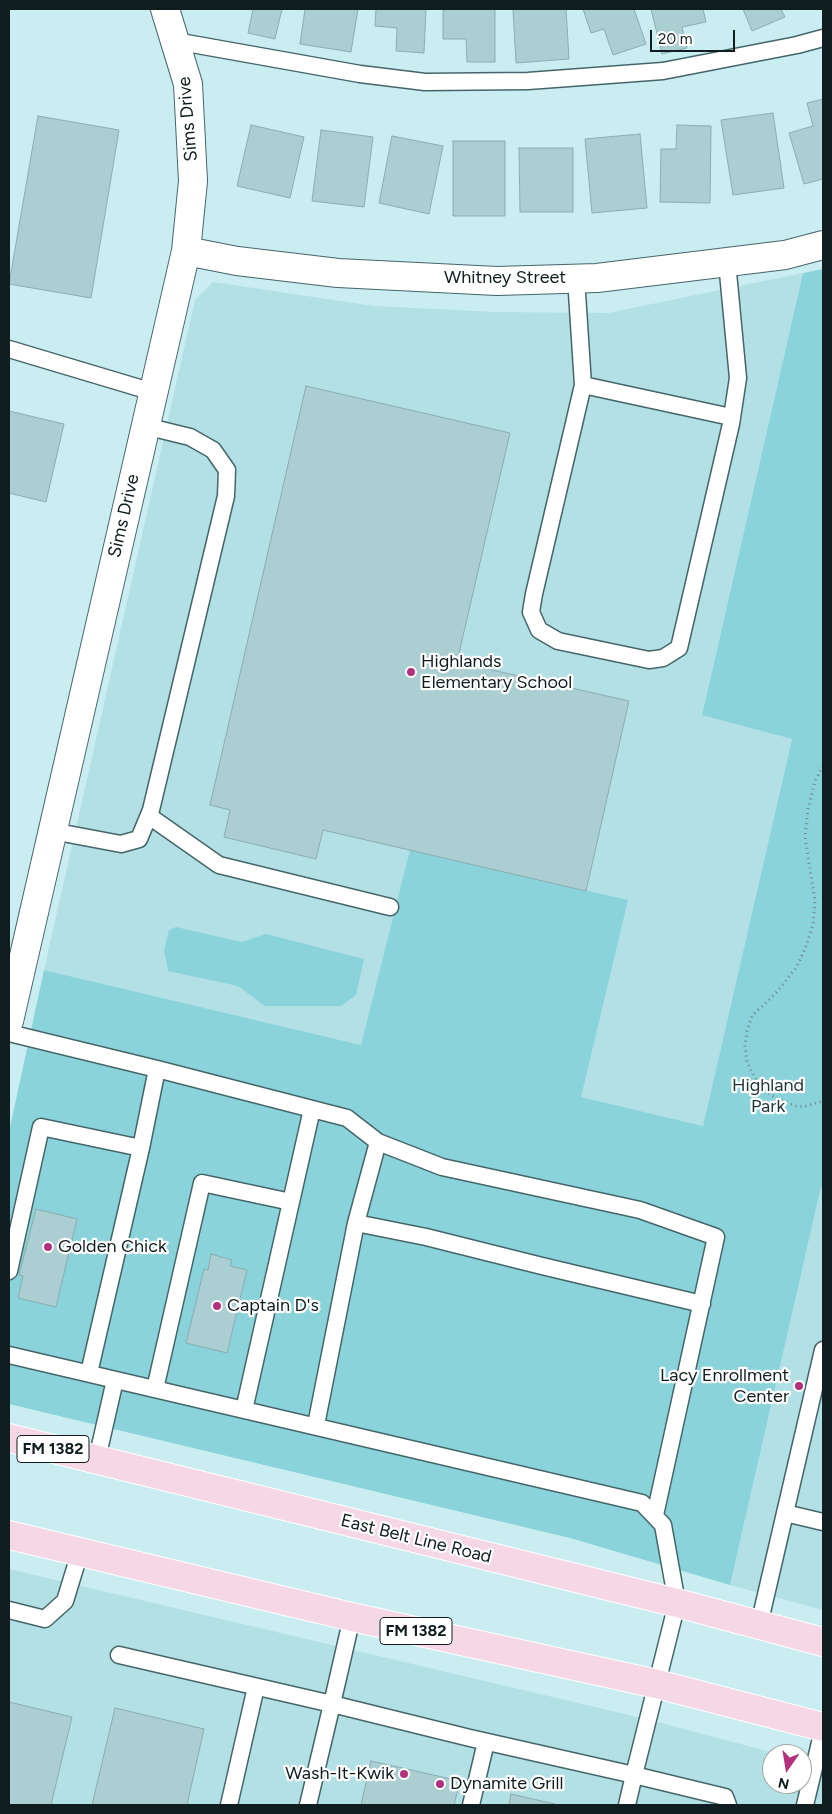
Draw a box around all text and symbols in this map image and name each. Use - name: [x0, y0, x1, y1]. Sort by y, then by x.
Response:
- scale bar: [652, 20, 737, 52]
- text: 20 m: [658, 30, 692, 48]
- street label: Sims Drive: [174, 76, 202, 162]
- street label: Whitney Street: [444, 267, 566, 289]
- street label: Sims Drive: [104, 472, 144, 560]
- place label: Highlands Elementary School: [421, 651, 572, 694]
- marker: Highlands Elementary School: [405, 666, 417, 678]
- park label: Highland Park: [732, 1075, 804, 1118]
- place label: Golden Chick: [58, 1236, 167, 1258]
- marker: Golden Chick: [42, 1241, 54, 1253]
- place label: Captain D's: [227, 1295, 319, 1317]
- marker: Captain D's: [211, 1300, 223, 1312]
- place label: Lacy Enrollment Center: [660, 1365, 789, 1408]
- marker: Lacy Enrollment Center: [793, 1380, 805, 1392]
- road number: FM 1382: [17, 1436, 89, 1462]
- street label: East Belt Line Road: [338, 1510, 494, 1568]
- road number: FM 1382: [380, 1618, 452, 1644]
- north arrow: [762, 1744, 812, 1794]
- place label: Wash-It-Kwik: [285, 1763, 394, 1785]
- marker: Wash-It-Kwik: [398, 1768, 410, 1780]
- place label: Dynamite Grill: [450, 1773, 563, 1795]
- text: N: [777, 1774, 791, 1793]
- marker: Dynamite Grill: [434, 1778, 446, 1790]

